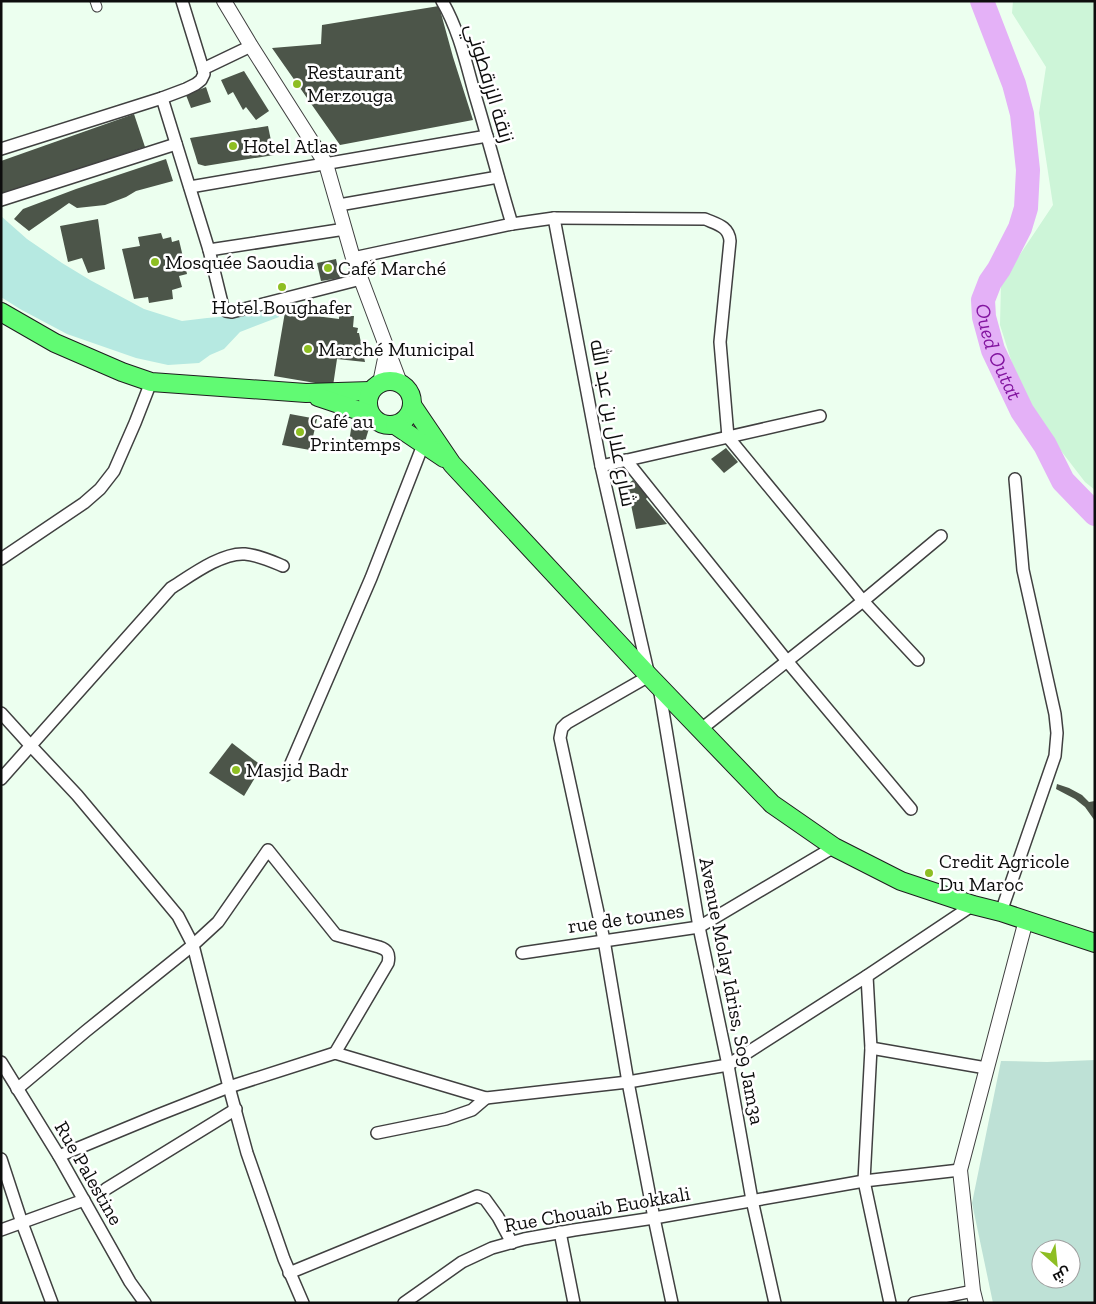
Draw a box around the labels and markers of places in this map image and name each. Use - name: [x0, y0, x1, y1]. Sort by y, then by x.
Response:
- place label: Restaurant Merzouga: [307, 60, 403, 107]
- marker: Restaurant Merzouga: [291, 78, 303, 90]
- place label: Hotel Atlas: [243, 134, 338, 158]
- marker: Hotel Atlas: [227, 140, 239, 152]
- place label: Mosquée Saoudia: [165, 250, 315, 274]
- marker: Mosquée Saoudia: [149, 256, 161, 268]
- place label: Café Marché: [338, 256, 446, 280]
- marker: Café Marché: [322, 262, 334, 274]
- marker: Hotel Boughafer: [276, 281, 288, 293]
- place label: Hotel Boughafer: [212, 295, 353, 319]
- place label: Marché Municipal: [318, 337, 474, 361]
- marker: Marché Municipal: [302, 343, 314, 355]
- place label: Café au Printemps: [310, 409, 401, 456]
- marker: Café au Printemps: [294, 426, 306, 438]
- place label: Masjid Badr: [246, 758, 349, 782]
- marker: Masjid Badr: [230, 764, 242, 776]
- place label: Credit Agricole Du Maroc: [939, 849, 1070, 896]
- marker: Credit Agricole Du Maroc: [923, 867, 935, 879]

